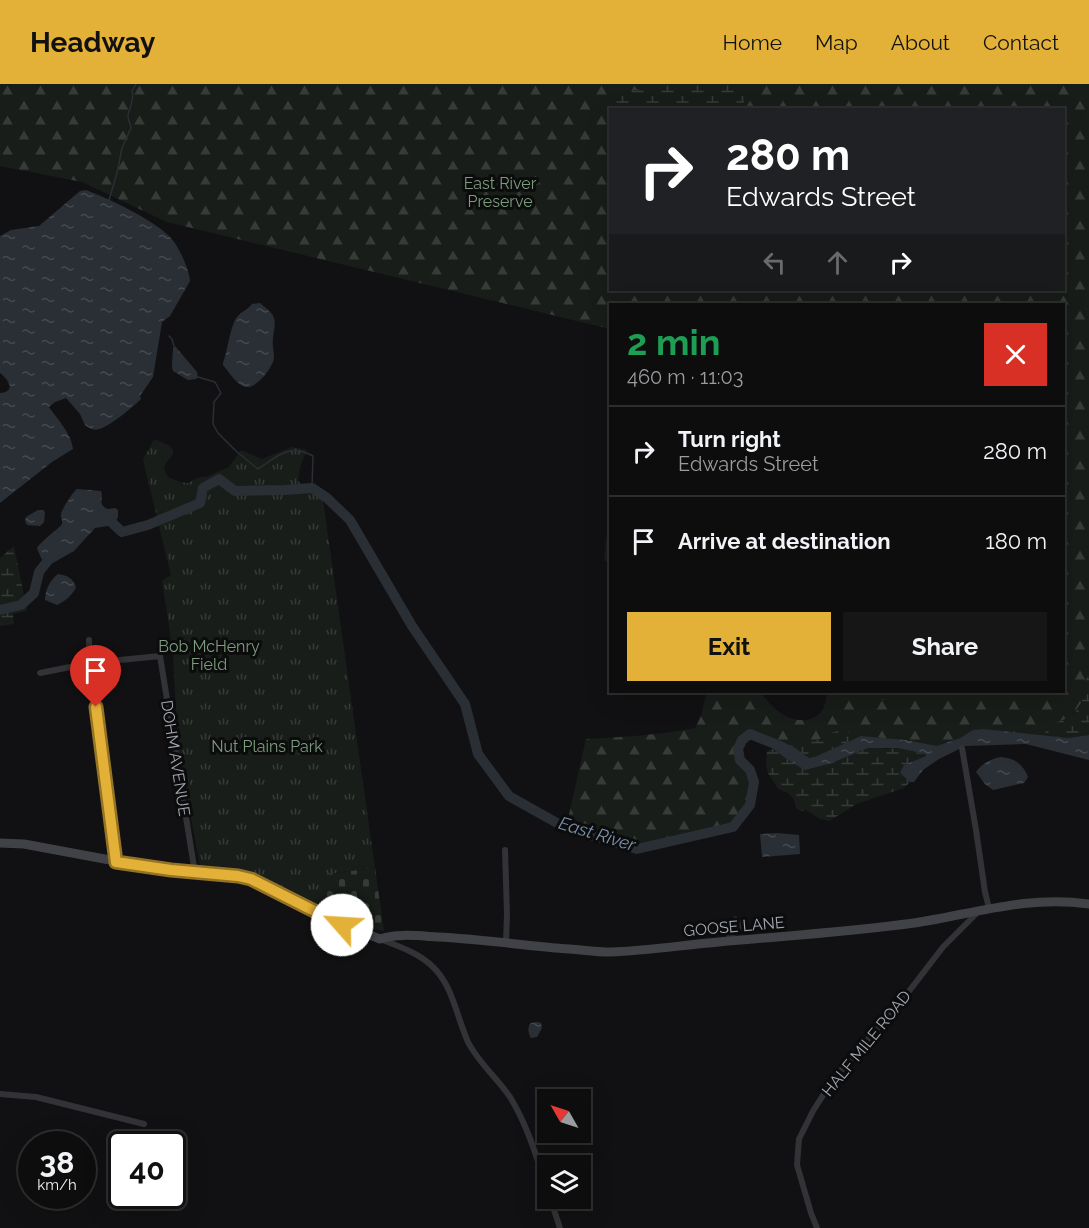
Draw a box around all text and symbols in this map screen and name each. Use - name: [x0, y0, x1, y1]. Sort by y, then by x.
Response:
- text: Headway: [30, 26, 155, 59]
- text: Home: [723, 30, 782, 55]
- text: Map: [815, 30, 858, 55]
- text: About: [891, 30, 950, 55]
- text: Contact: [983, 30, 1059, 55]
- text: 280 m: [726, 131, 850, 180]
- icon: right: [627, 132, 705, 210]
- park label: East River Preserve: [464, 174, 537, 211]
- text: Edwards Street: [726, 181, 916, 212]
- icon: left: [758, 246, 791, 279]
- icon: ahead: [821, 246, 854, 279]
- icon: right: [884, 246, 917, 279]
- text: 2 min: [627, 321, 720, 363]
- button: close: [984, 323, 1047, 386]
- text: 460 m · 11:03: [627, 365, 743, 389]
- text: Turn right: [678, 426, 781, 452]
- icon: right: [627, 435, 660, 468]
- text: 280 m: [983, 438, 1047, 464]
- text: Edwards Street: [678, 452, 819, 476]
- icon: arrive: [627, 525, 660, 558]
- text: Arrive at destination: [678, 528, 891, 554]
- text: 180 m: [985, 528, 1047, 554]
- button: Exit: [627, 612, 831, 681]
- button: Share: [843, 612, 1047, 681]
- park label: Bob McHenry Field: [158, 637, 260, 674]
- pin: [70, 645, 121, 707]
- icon: arrive: [79, 654, 112, 687]
- street label: DOHM AVENUE: [157, 699, 194, 818]
- park label: Nut Plains Park: [211, 737, 323, 756]
- water label: East River: [556, 812, 639, 855]
- position arrow: [310, 893, 374, 957]
- street label: GOOSE LANE: [683, 913, 786, 940]
- street label: HALF MILE ROAD: [818, 987, 915, 1100]
- north arrow: [537, 1089, 591, 1143]
- map controls: [537, 1089, 591, 1209]
- speed limit sign: 40: [108, 1131, 186, 1209]
- text: 38: [40, 1145, 74, 1180]
- button: layers: [537, 1155, 591, 1209]
- text: km/h: [37, 1176, 77, 1194]

